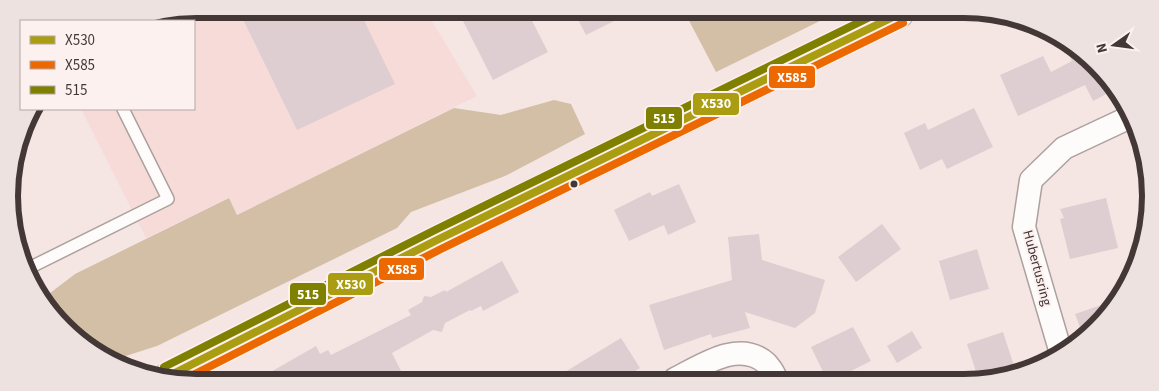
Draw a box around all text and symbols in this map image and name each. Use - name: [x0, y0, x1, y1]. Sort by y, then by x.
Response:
- legend: [20, 20, 195, 110]
- north arrow: [1089, 20, 1139, 70]
- text: X530: [65, 30, 95, 51]
- text: N: [1092, 41, 1113, 55]
- text: X585: [65, 55, 95, 76]
- line badge: X585: [768, 65, 816, 89]
- text: X585: [777, 68, 807, 88]
- text: 515: [65, 80, 87, 101]
- line badge: X530: [692, 92, 740, 116]
- text: X530: [701, 94, 731, 114]
- line badge: 515: [645, 106, 683, 130]
- text: 515: [653, 109, 675, 129]
- unlabelled marker: [569, 179, 579, 189]
- street label: Hubertusring: [1017, 228, 1057, 308]
- line badge: X585: [378, 257, 425, 281]
- text: X585: [387, 260, 417, 280]
- line badge: X530: [327, 272, 374, 296]
- text: X530: [336, 275, 366, 295]
- line badge: 515: [289, 282, 327, 306]
- text: 515: [297, 285, 319, 305]

